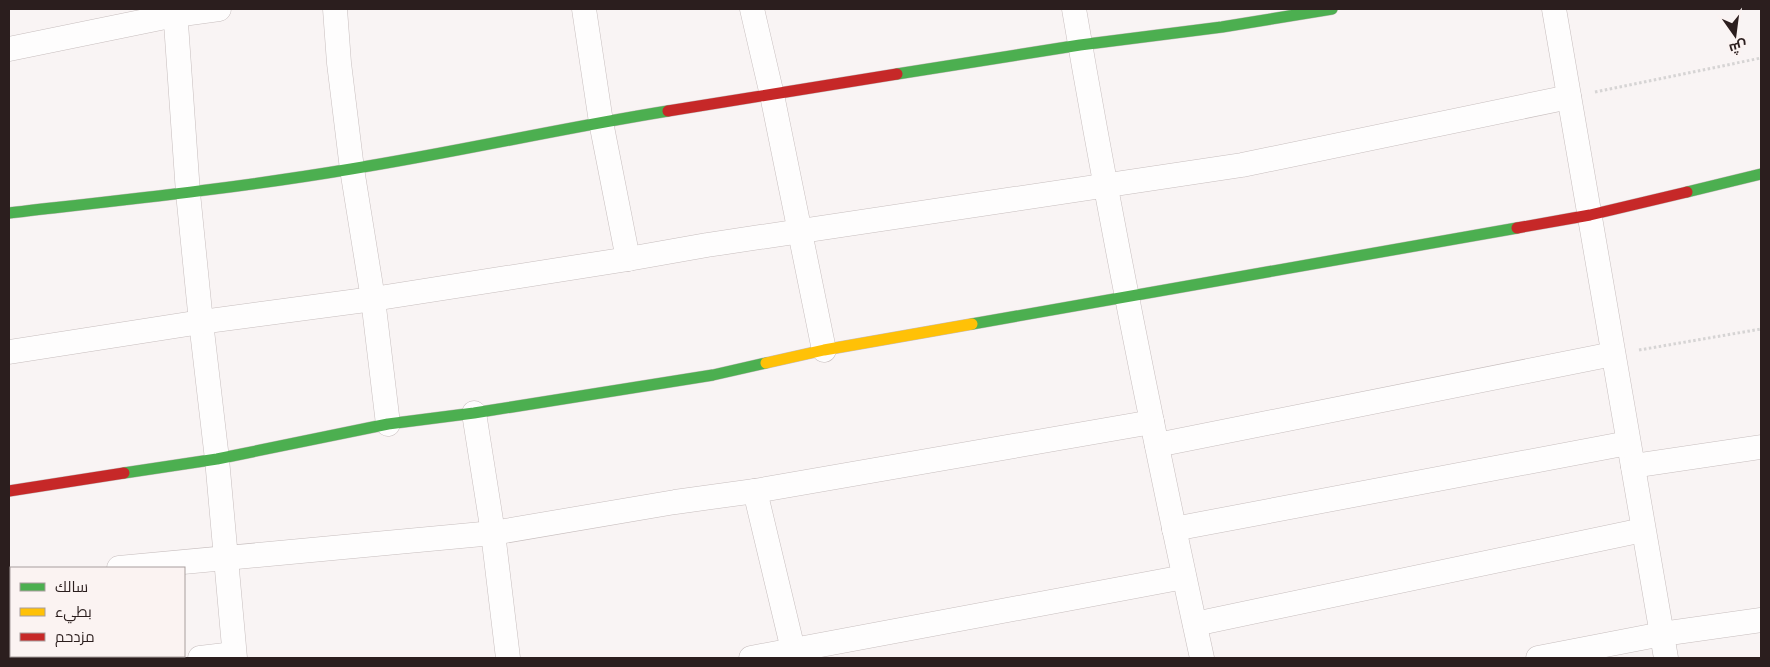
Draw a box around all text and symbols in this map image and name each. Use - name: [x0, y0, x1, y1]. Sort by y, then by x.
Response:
- north arrow: [1710, 10, 1760, 60]
- text: ش: [1727, 37, 1749, 58]
- legend: [10, 567, 185, 657]
- text: سالك: [55, 578, 88, 595]
- text: بطيء: [55, 603, 92, 624]
- text: مزدحم: [55, 628, 95, 647]

